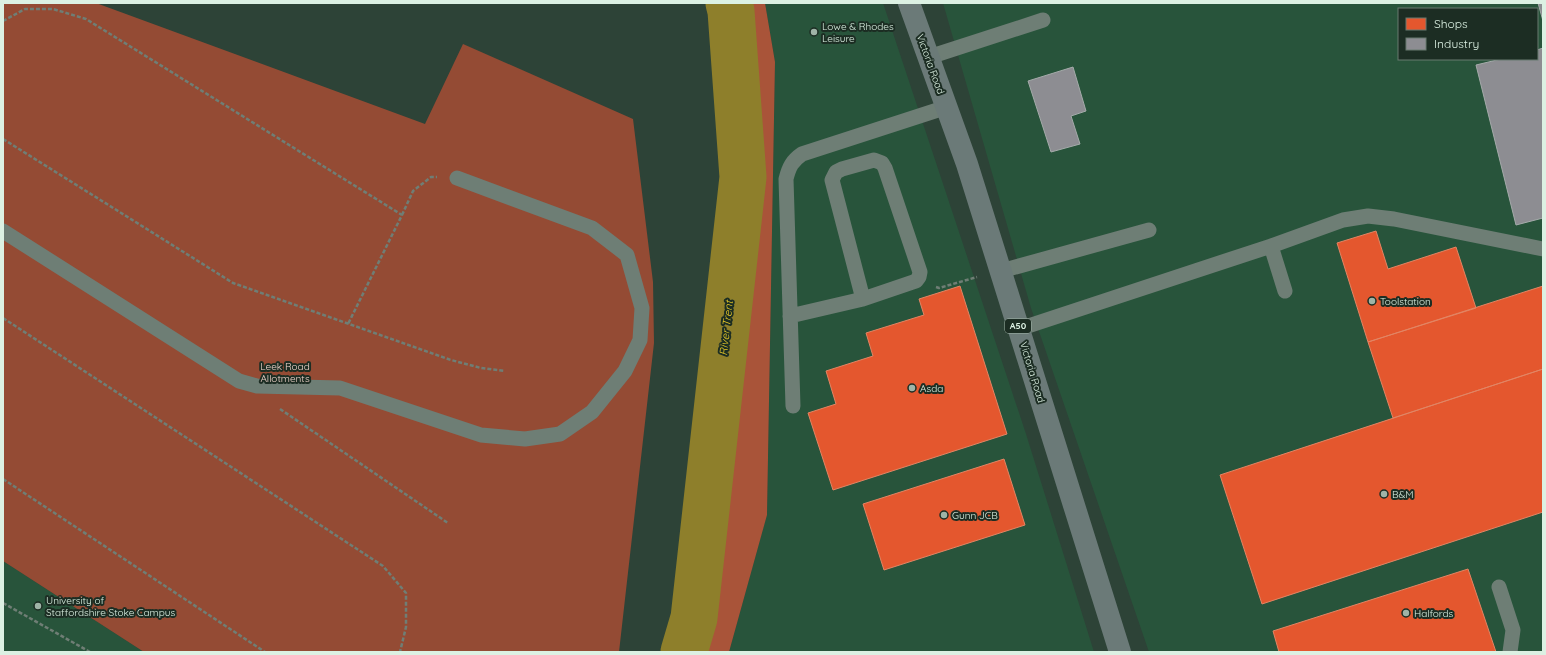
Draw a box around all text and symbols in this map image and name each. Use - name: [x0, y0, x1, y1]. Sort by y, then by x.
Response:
- legend: [1398, 8, 1538, 60]
- text: Shops: [1434, 16, 1468, 31]
- place label: Lowe & Rhodes Leisure: [822, 20, 894, 45]
- marker: Lowe & Rhodes Leisure: [809, 27, 819, 37]
- street label: Victoria Road: [914, 32, 947, 96]
- text: Industry: [1434, 36, 1479, 51]
- place label: Toolstation: [1380, 295, 1431, 308]
- marker: Toolstation: [1367, 296, 1377, 306]
- water label: River Trent: [716, 299, 736, 356]
- road number: A50: [1005, 319, 1031, 333]
- street label: Victoria Road: [1017, 340, 1048, 404]
- park label: Leek Road Allotments: [260, 360, 310, 385]
- place label: Asda: [920, 382, 943, 395]
- marker: Asda: [907, 383, 917, 393]
- place label: B&M: [1392, 488, 1414, 501]
- marker: B&M: [1379, 489, 1389, 499]
- place label: Gunn JCB: [952, 509, 998, 522]
- marker: Gunn JCB: [939, 510, 949, 520]
- place label: University of Staffordshire Stoke Campus: [46, 594, 175, 619]
- marker: University of Staffordshire Stoke Campus: [33, 601, 43, 611]
- place label: Halfords: [1414, 607, 1454, 620]
- marker: Halfords: [1401, 608, 1411, 618]

